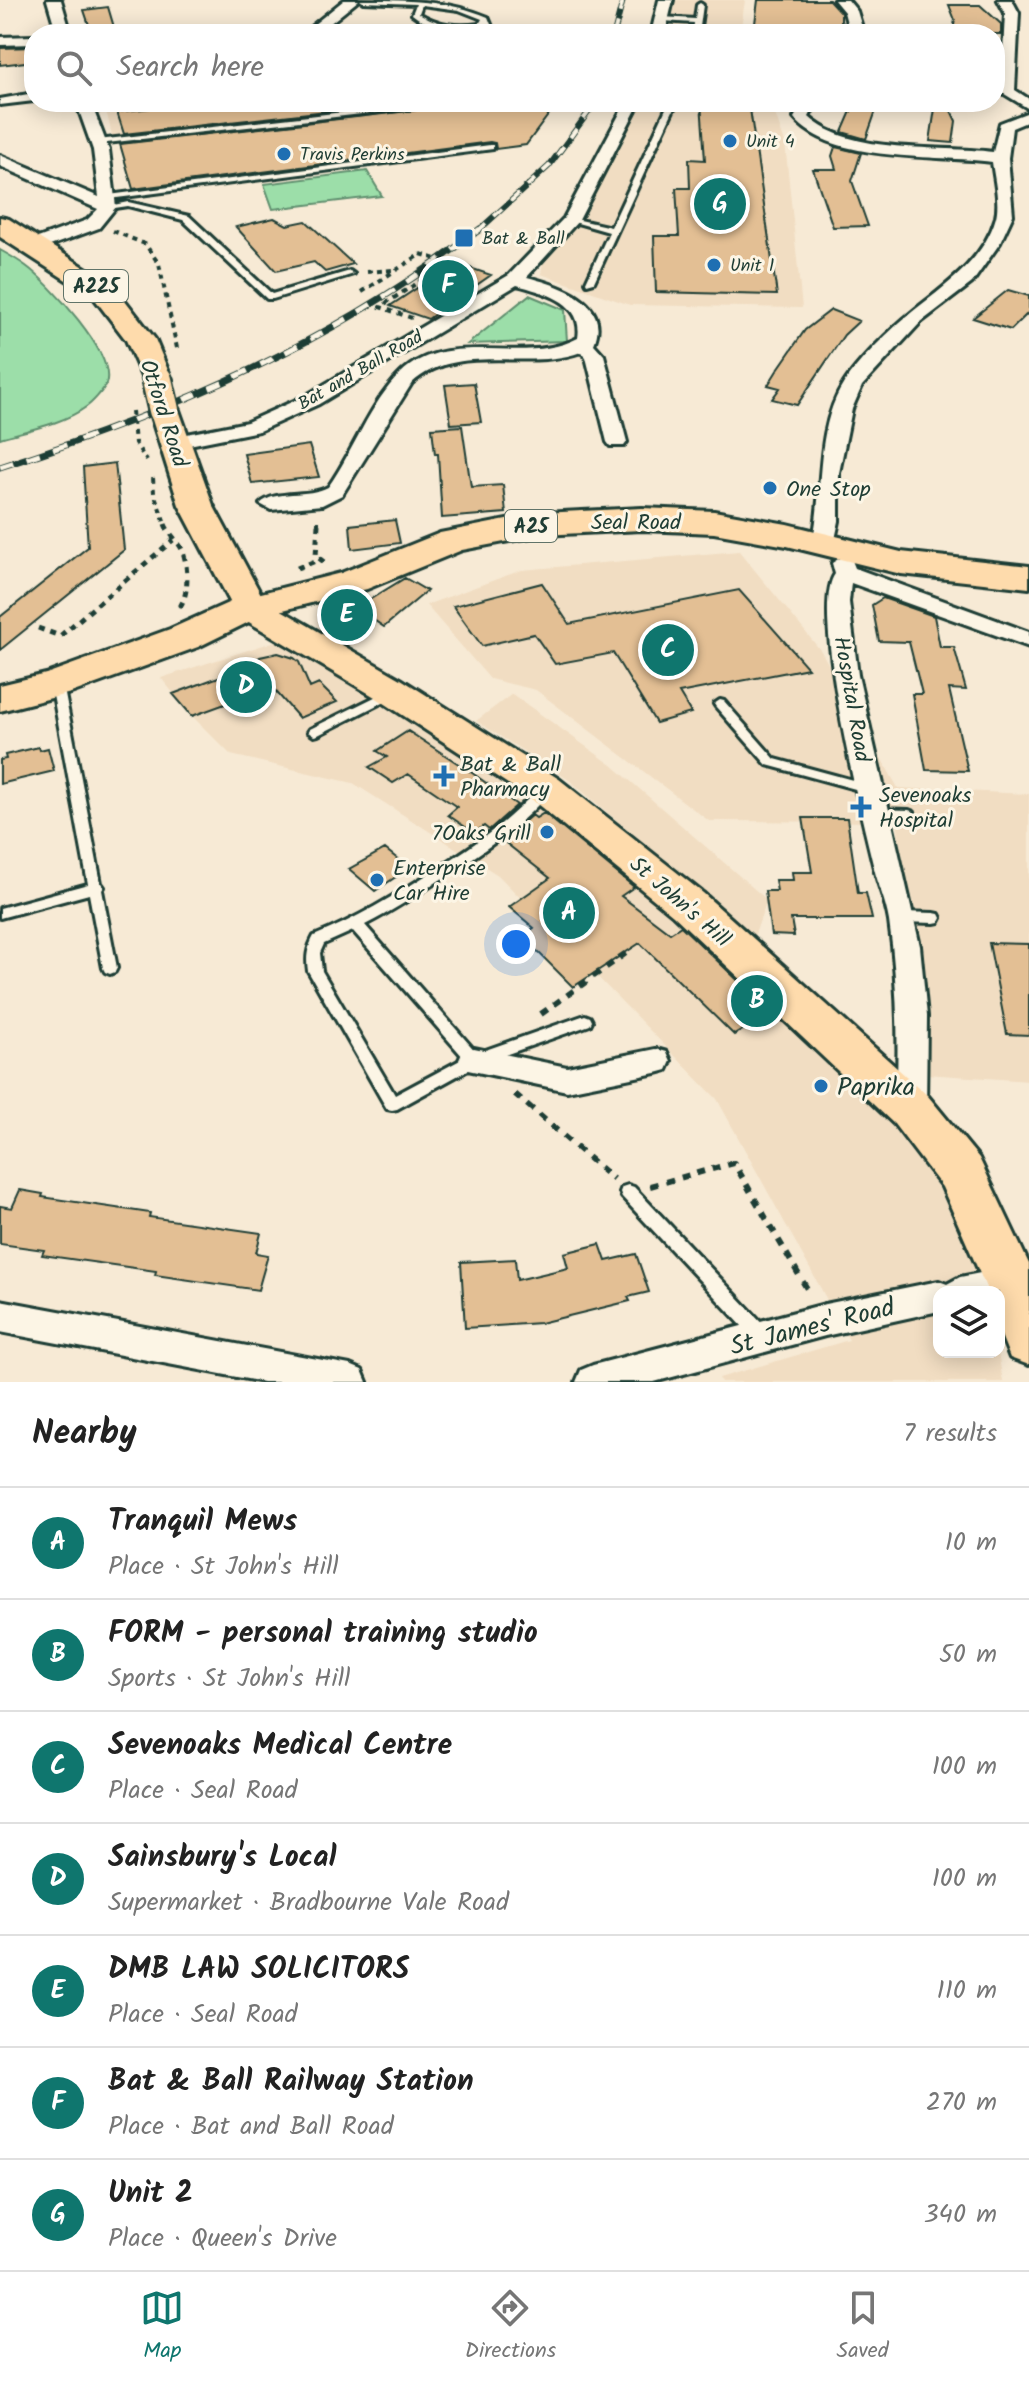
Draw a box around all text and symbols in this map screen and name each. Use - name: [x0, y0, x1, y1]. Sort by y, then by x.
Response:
- search box: [24, 24, 1005, 112]
- text: Search here: [116, 44, 264, 92]
- icon: search: [52, 46, 96, 90]
- place label: Unit 4: [746, 128, 795, 157]
- marker: Unit 4: [721, 132, 739, 150]
- place label: Travis Perkins: [300, 141, 405, 170]
- marker: Travis Perkins: [275, 145, 293, 163]
- pin: G: [694, 174, 746, 234]
- place label: Bat & Ball: [482, 225, 565, 254]
- marker: Bat & Ball: [453, 227, 475, 249]
- place label: Unit 1: [730, 252, 774, 281]
- pin: F: [422, 256, 474, 316]
- marker: Unit 1: [705, 256, 723, 274]
- road number: A225: [64, 270, 128, 302]
- street label: Bat and Ball Road: [293, 323, 430, 419]
- street label: Otford Road: [129, 355, 197, 473]
- place label: One Stop: [786, 473, 871, 508]
- marker: One Stop: [761, 479, 779, 497]
- street label: Seal Road: [591, 506, 682, 541]
- road number: A25: [505, 510, 557, 542]
- pin: E: [321, 585, 373, 645]
- pin: C: [642, 620, 694, 680]
- street label: Hospital Road: [822, 634, 879, 766]
- pin: D: [220, 657, 272, 717]
- place label: Bat & Ball Pharmacy: [460, 748, 562, 808]
- marker: Bat & Ball Pharmacy: [435, 767, 453, 785]
- place label: Sevenoaks Hospital: [879, 779, 972, 839]
- marker: Sevenoaks Hospital: [850, 796, 872, 818]
- place label: 7Oaks Grill: [432, 817, 532, 852]
- marker: 7Oaks Grill: [538, 823, 556, 841]
- street label: St John's Hill: [621, 849, 738, 957]
- place label: Enterprise Car Hire: [393, 852, 486, 912]
- marker: Enterprise Car Hire: [368, 871, 386, 889]
- pin: A: [543, 883, 595, 943]
- your location: [496, 924, 536, 964]
- pin: B: [731, 971, 783, 1031]
- place label: Paprika: [837, 1067, 915, 1109]
- marker: Paprika: [812, 1077, 830, 1095]
- map controls: [933, 1286, 1005, 1358]
- button: layers: [933, 1286, 1005, 1358]
- street label: St James' Road: [726, 1287, 900, 1369]
- text: Nearby: [32, 1407, 137, 1461]
- text: 7 results: [903, 1413, 997, 1455]
- text: Tranquil Mews: [108, 1498, 297, 1546]
- text: A: [50, 1522, 66, 1564]
- text: 10 m: [945, 1522, 997, 1564]
- text: Place · St John's Hill: [108, 1546, 339, 1588]
- text: FORM - personal training studio: [108, 1610, 538, 1658]
- text: B: [50, 1634, 66, 1676]
- text: 50 m: [939, 1634, 997, 1676]
- text: Sports · St John's Hill: [108, 1658, 350, 1700]
- text: Sevenoaks Medical Centre: [108, 1722, 452, 1770]
- text: C: [50, 1746, 66, 1788]
- text: 100 m: [932, 1746, 997, 1788]
- text: Place · Seal Road: [108, 1770, 298, 1812]
- text: Sainsbury's Local: [108, 1834, 337, 1882]
- text: D: [49, 1858, 67, 1900]
- text: 100 m: [932, 1858, 997, 1900]
- text: Supermarket · Bradbourne Vale Road: [108, 1882, 509, 1924]
- text: DMB LAW SOLICITORS: [108, 1946, 409, 1994]
- text: E: [51, 1970, 65, 2012]
- text: 110 m: [937, 1970, 997, 2012]
- text: Place · Seal Road: [108, 1994, 298, 2036]
- text: Bat & Ball Railway Station: [108, 2058, 474, 2106]
- text: F: [51, 2082, 65, 2124]
- text: 270 m: [926, 2082, 997, 2124]
- text: Place · Bat and Ball Road: [108, 2106, 394, 2148]
- text: Unit 2: [108, 2170, 193, 2218]
- text: G: [50, 2194, 66, 2236]
- text: 340 m: [924, 2194, 997, 2236]
- text: Place · Queen's Drive: [108, 2218, 337, 2260]
- tab: Map: [140, 2286, 184, 2369]
- tab: Directions: [465, 2286, 556, 2369]
- tab: Saved: [837, 2286, 889, 2369]

